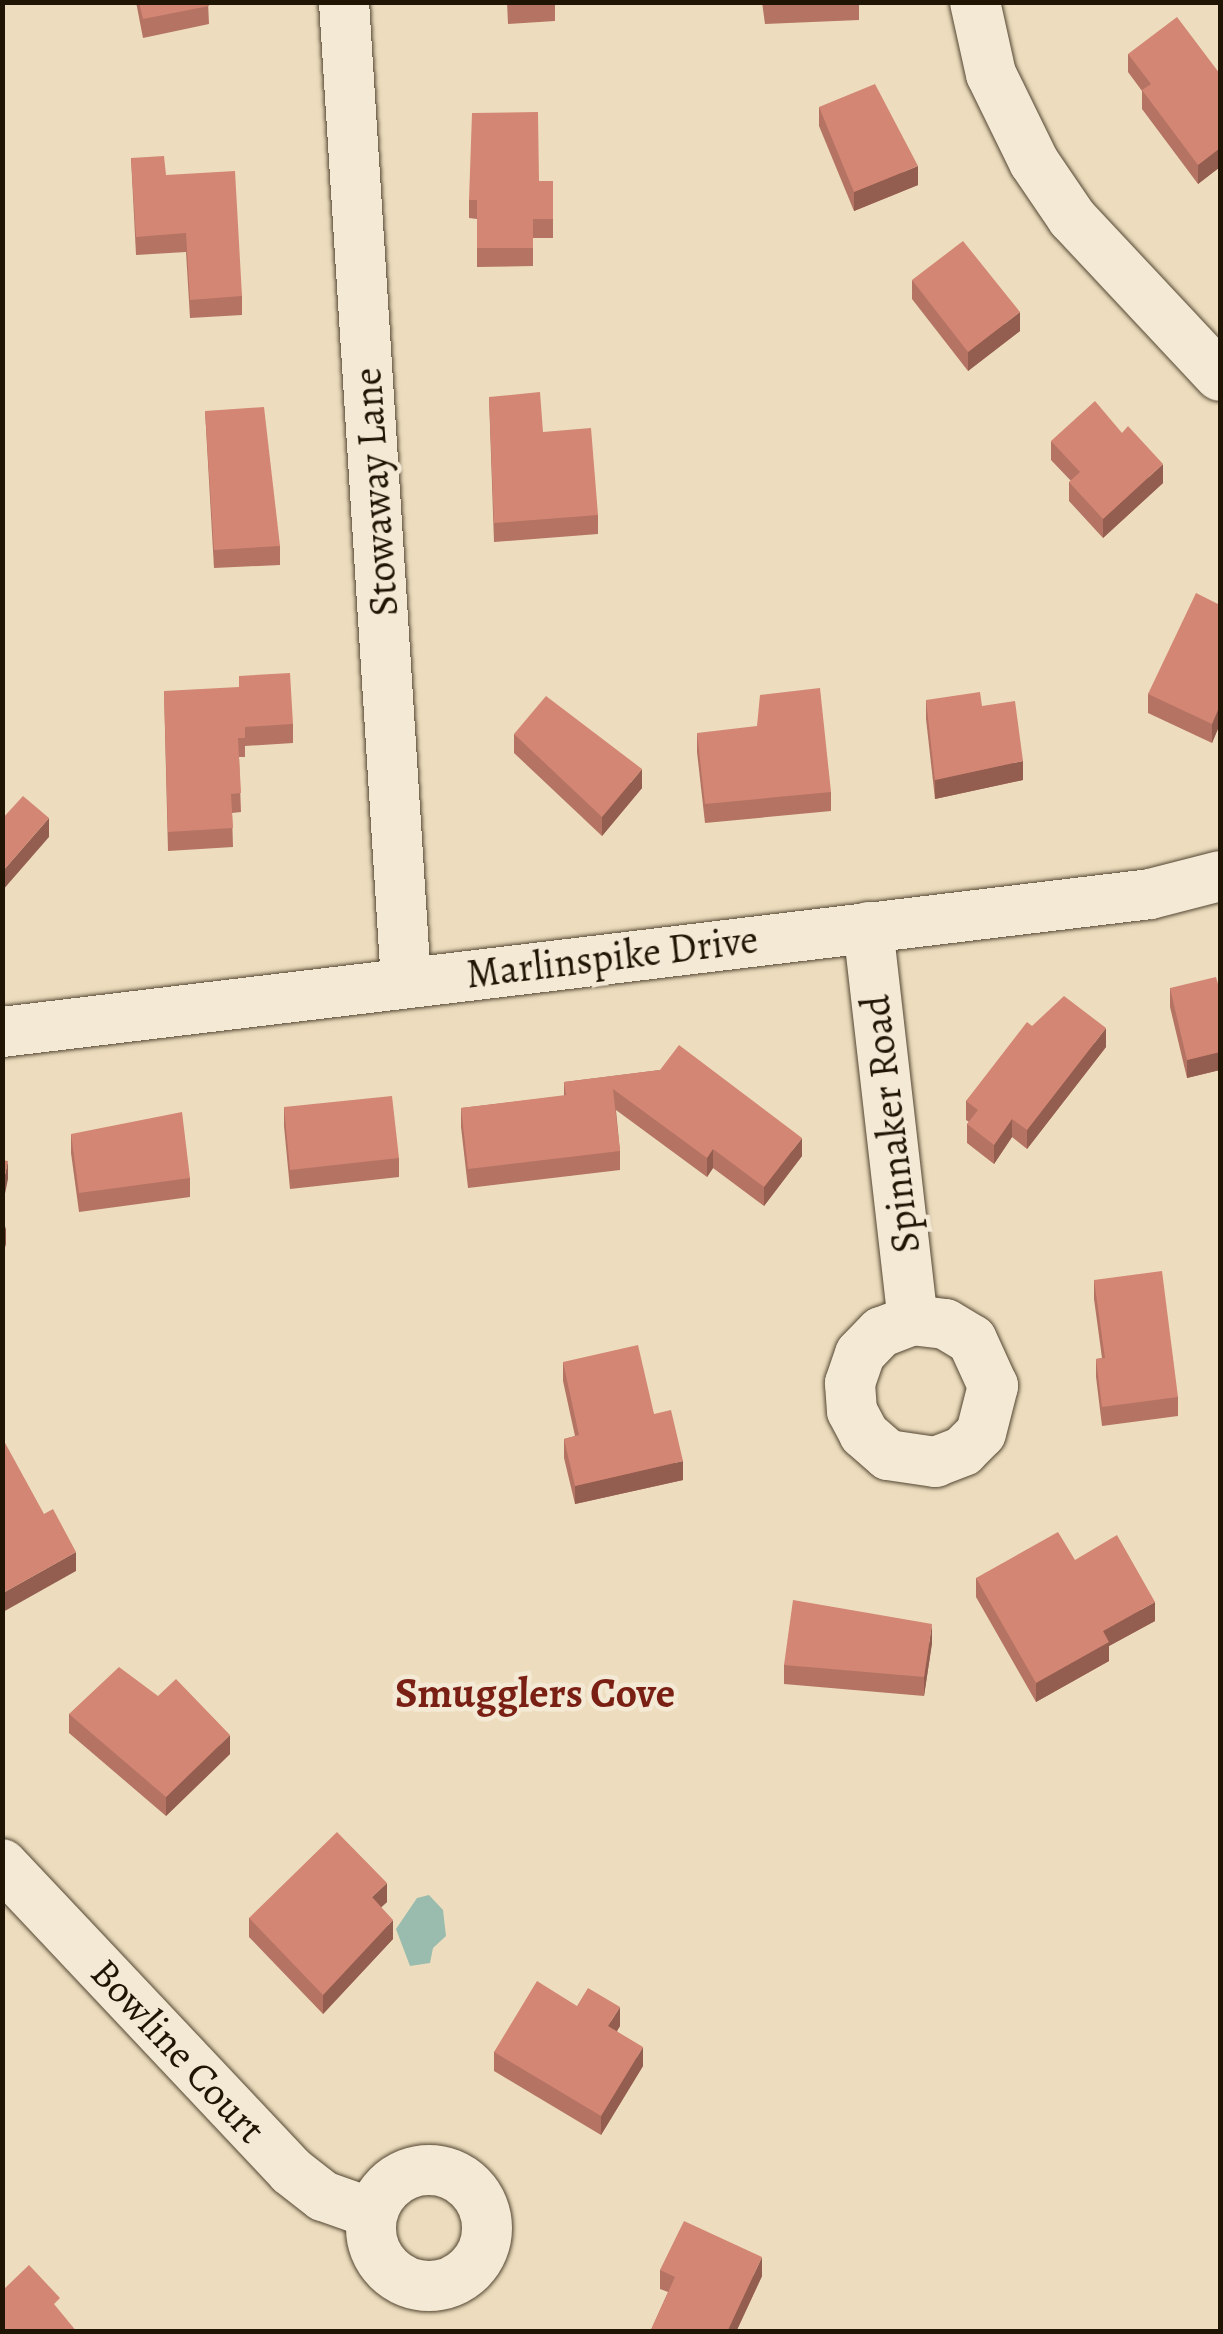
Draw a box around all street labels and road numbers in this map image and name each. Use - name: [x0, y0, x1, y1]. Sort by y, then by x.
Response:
- street label: Stowaway Lane: [343, 366, 409, 618]
- street label: Marlinspike Drive: [463, 915, 761, 999]
- street label: Spinnaker Road: [851, 992, 931, 1256]
- street label: Bowline Court: [81, 1949, 275, 2153]

